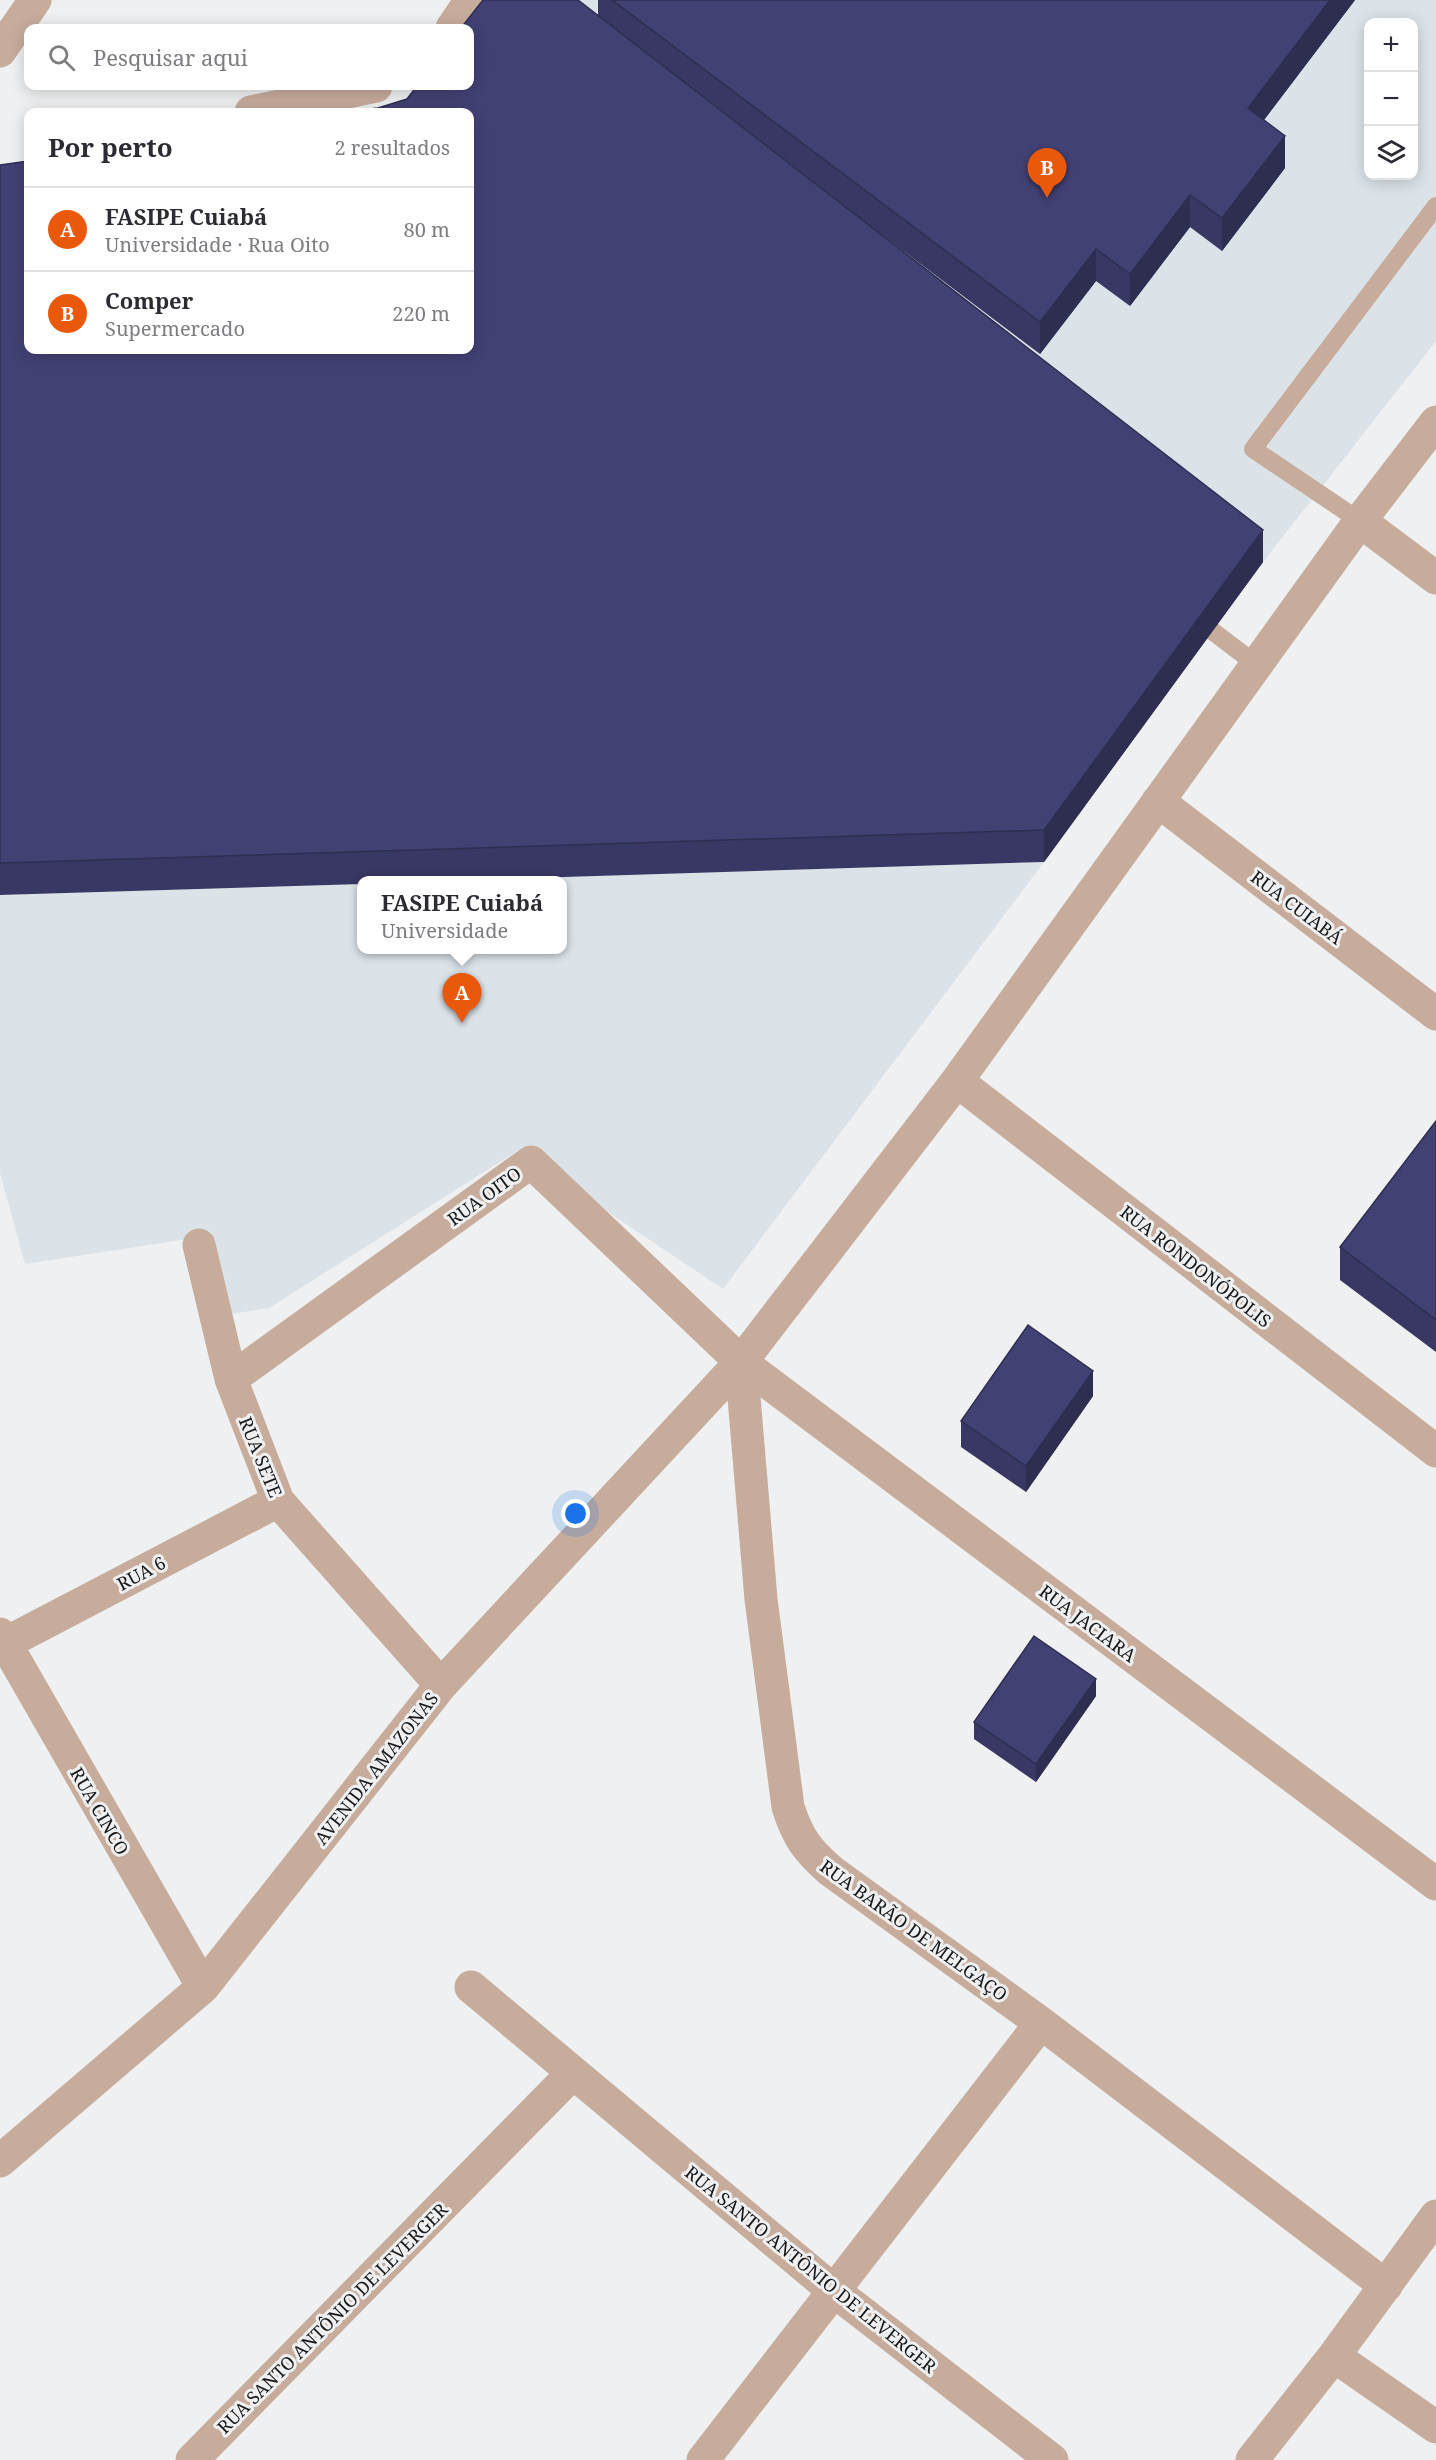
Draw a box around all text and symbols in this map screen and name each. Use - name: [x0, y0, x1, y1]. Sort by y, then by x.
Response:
- map controls: [1364, 18, 1418, 180]
- button: +: [1364, 18, 1418, 72]
- search box: [24, 24, 474, 90]
- icon: search: [45, 41, 78, 74]
- text: Pesquisar aqui: [93, 42, 248, 72]
- button: −: [1364, 72, 1418, 126]
- button: layers: [1364, 126, 1418, 180]
- text: Por perto: [48, 129, 173, 165]
- text: 2 resultados: [334, 134, 450, 161]
- pin: B: [1028, 148, 1066, 198]
- text: FASIPE Cuiabá: [105, 201, 267, 231]
- text: A: [60, 216, 75, 243]
- text: 80 m: [404, 216, 450, 243]
- text: Universidade · Rua Oito: [105, 231, 330, 258]
- text: Comper: [105, 285, 193, 315]
- text: B: [61, 300, 74, 327]
- text: 220 m: [392, 300, 450, 327]
- text: Supermercado: [105, 315, 245, 342]
- street label: RUA CUIABÁ: [1246, 865, 1348, 950]
- popup: [357, 876, 567, 954]
- text: FASIPE Cuiabá: [381, 887, 543, 917]
- text: Universidade: [381, 917, 508, 944]
- pin: A: [442, 974, 482, 1023]
- street label: RUA OITO: [442, 1161, 526, 1231]
- street label: RUA RONDONÓPOLIS: [1116, 1199, 1276, 1333]
- street label: RUA SETE: [234, 1413, 288, 1501]
- your location: [561, 1499, 590, 1528]
- street label: RUA 6: [113, 1550, 169, 1596]
- street label: RUA JACIARA: [1035, 1579, 1141, 1667]
- street label: AVENIDA AMAZONAS: [309, 1687, 443, 1849]
- street label: RUA CINCO: [65, 1763, 135, 1859]
- street label: RUA BARÃO DE MELGAÇO: [816, 1854, 1012, 2006]
- street label: RUA SANTO ANTÔNIO DE LEVERGER: [680, 2160, 942, 2378]
- street label: RUA SANTO ANTÔNIO DE LEVERGER: [212, 2197, 453, 2438]

